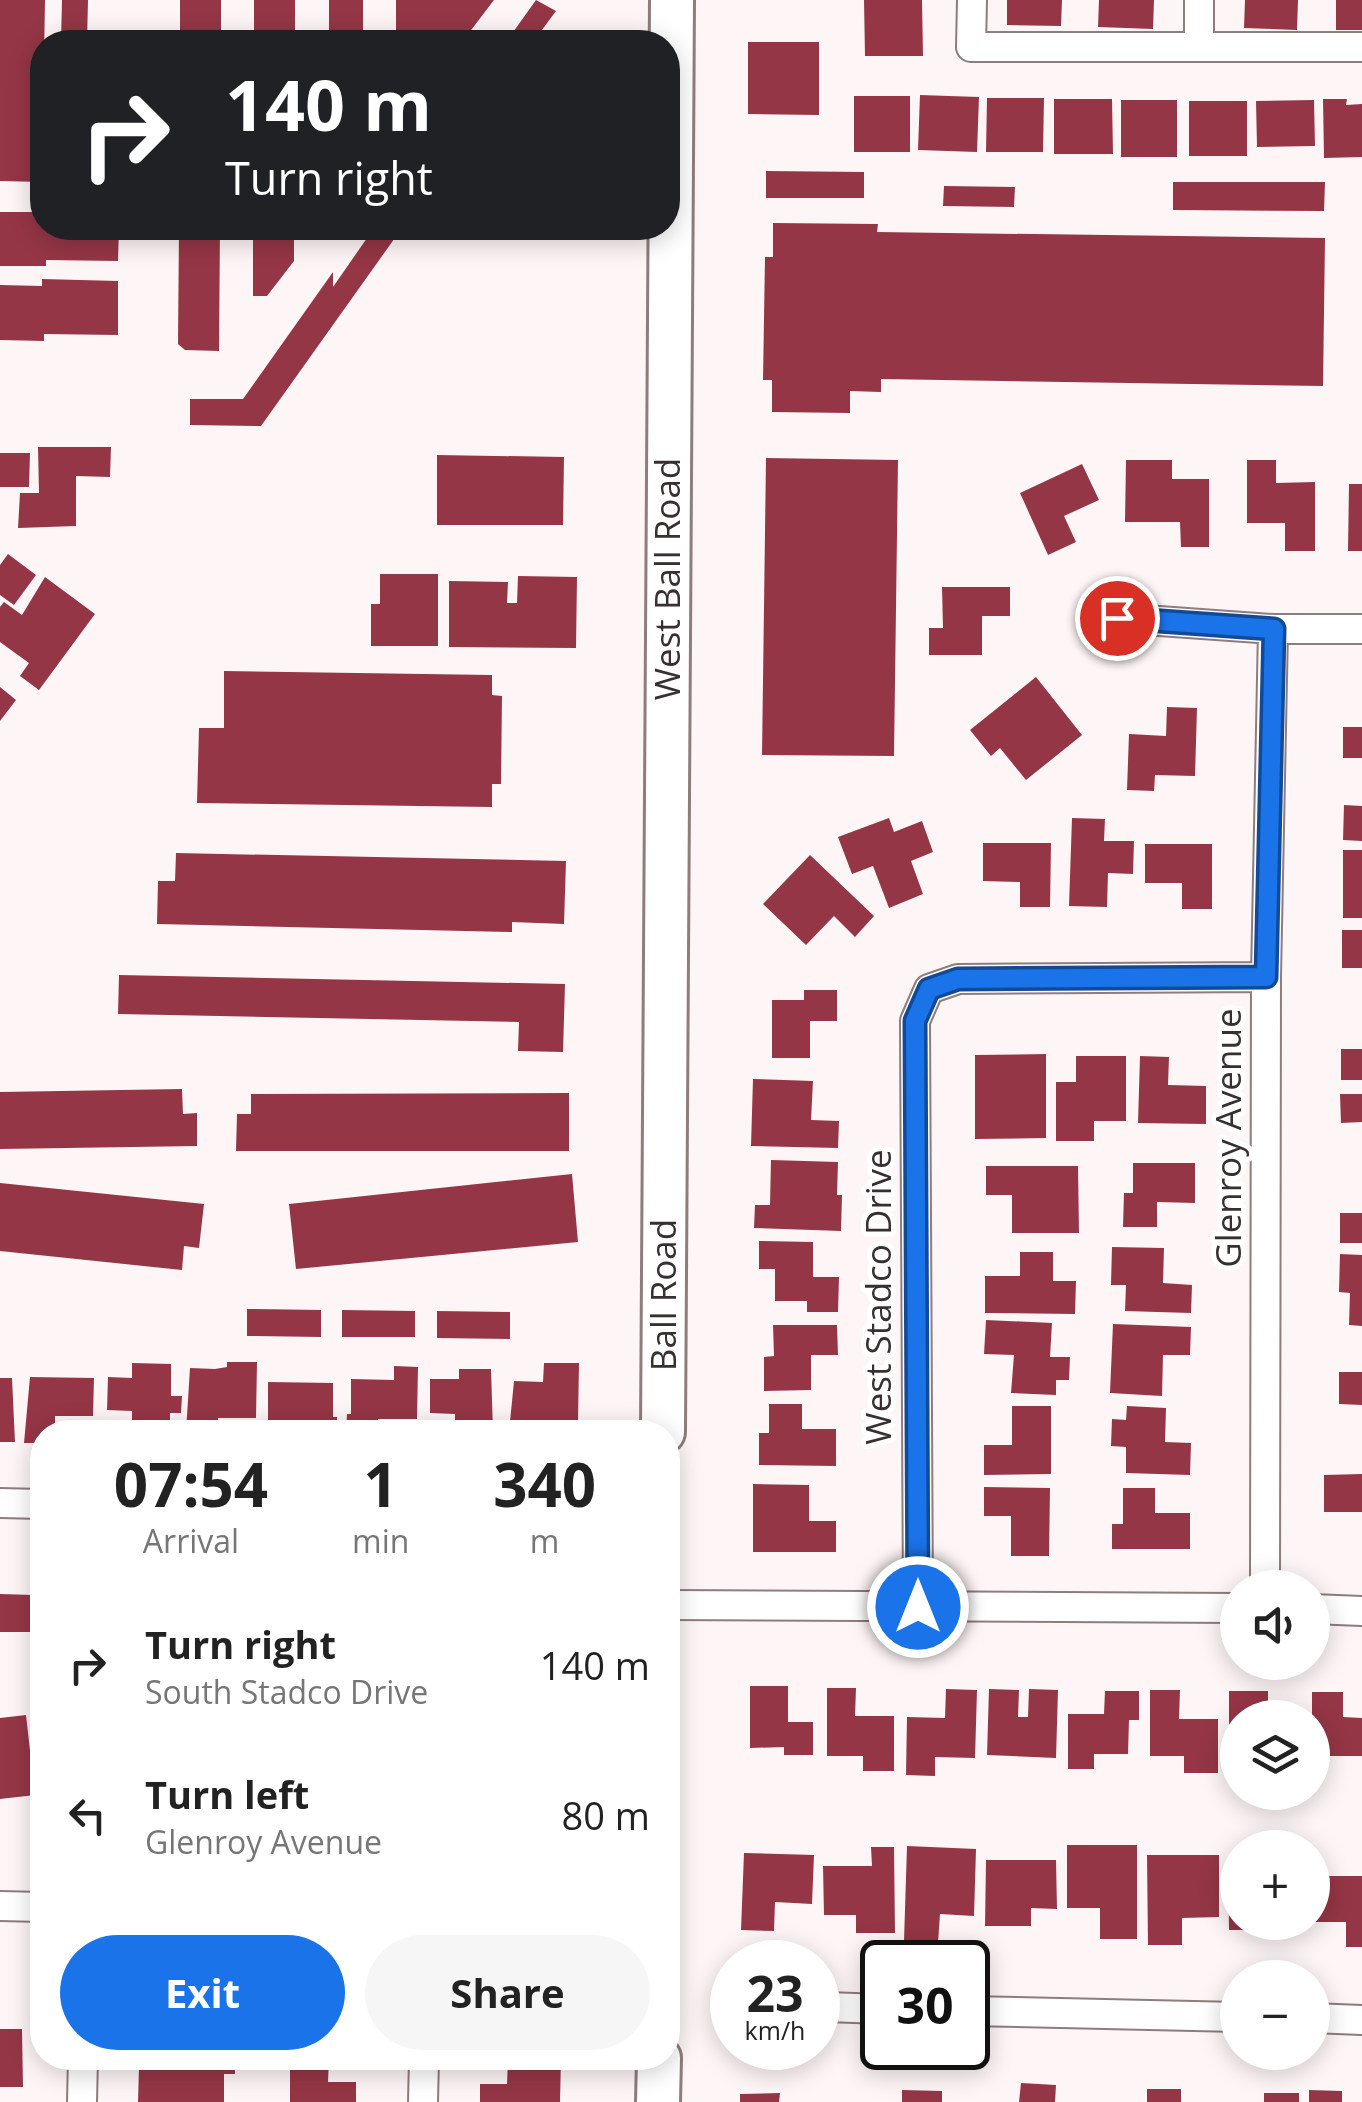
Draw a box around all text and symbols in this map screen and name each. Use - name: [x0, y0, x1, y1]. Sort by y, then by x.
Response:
- text: 140 m: [225, 56, 432, 152]
- icon: right: [60, 70, 190, 200]
- text: Turn right: [225, 147, 433, 208]
- street label: West Ball Road: [643, 458, 690, 700]
- pin: [1075, 576, 1160, 661]
- icon: arrive: [1090, 591, 1145, 646]
- street label: Glenroy Avenue: [1204, 1008, 1251, 1268]
- street label: West Stadco Drive: [854, 1149, 901, 1445]
- street label: Ball Road: [639, 1219, 686, 1371]
- text: 07:54: [114, 1443, 268, 1525]
- text: 1: [364, 1443, 398, 1525]
- text: 340: [493, 1443, 596, 1525]
- text: Arrival: [143, 1519, 239, 1562]
- text: min: [352, 1519, 409, 1562]
- text: m: [530, 1519, 559, 1562]
- position arrow: [866, 1555, 970, 1659]
- map controls: [1220, 1570, 1330, 2070]
- button: sound: [1220, 1570, 1330, 1680]
- text: Turn right: [145, 1618, 336, 1670]
- icon: right: [60, 1638, 115, 1693]
- text: 140 m: [540, 1639, 650, 1691]
- text: South Stadco Drive: [145, 1670, 428, 1713]
- button: layers: [1220, 1700, 1330, 1810]
- text: Turn left: [145, 1768, 309, 1820]
- icon: left: [60, 1788, 115, 1843]
- text: 80 m: [561, 1789, 650, 1841]
- text: Glenroy Avenue: [145, 1820, 382, 1863]
- button: +: [1220, 1830, 1330, 1940]
- button: Exit: [60, 1935, 345, 2050]
- button: Share: [365, 1935, 650, 2050]
- speed limit sign: 30: [860, 1940, 990, 2070]
- text: 23: [746, 1959, 804, 2027]
- button: −: [1220, 1960, 1330, 2070]
- text: km/h: [745, 2013, 805, 2047]

